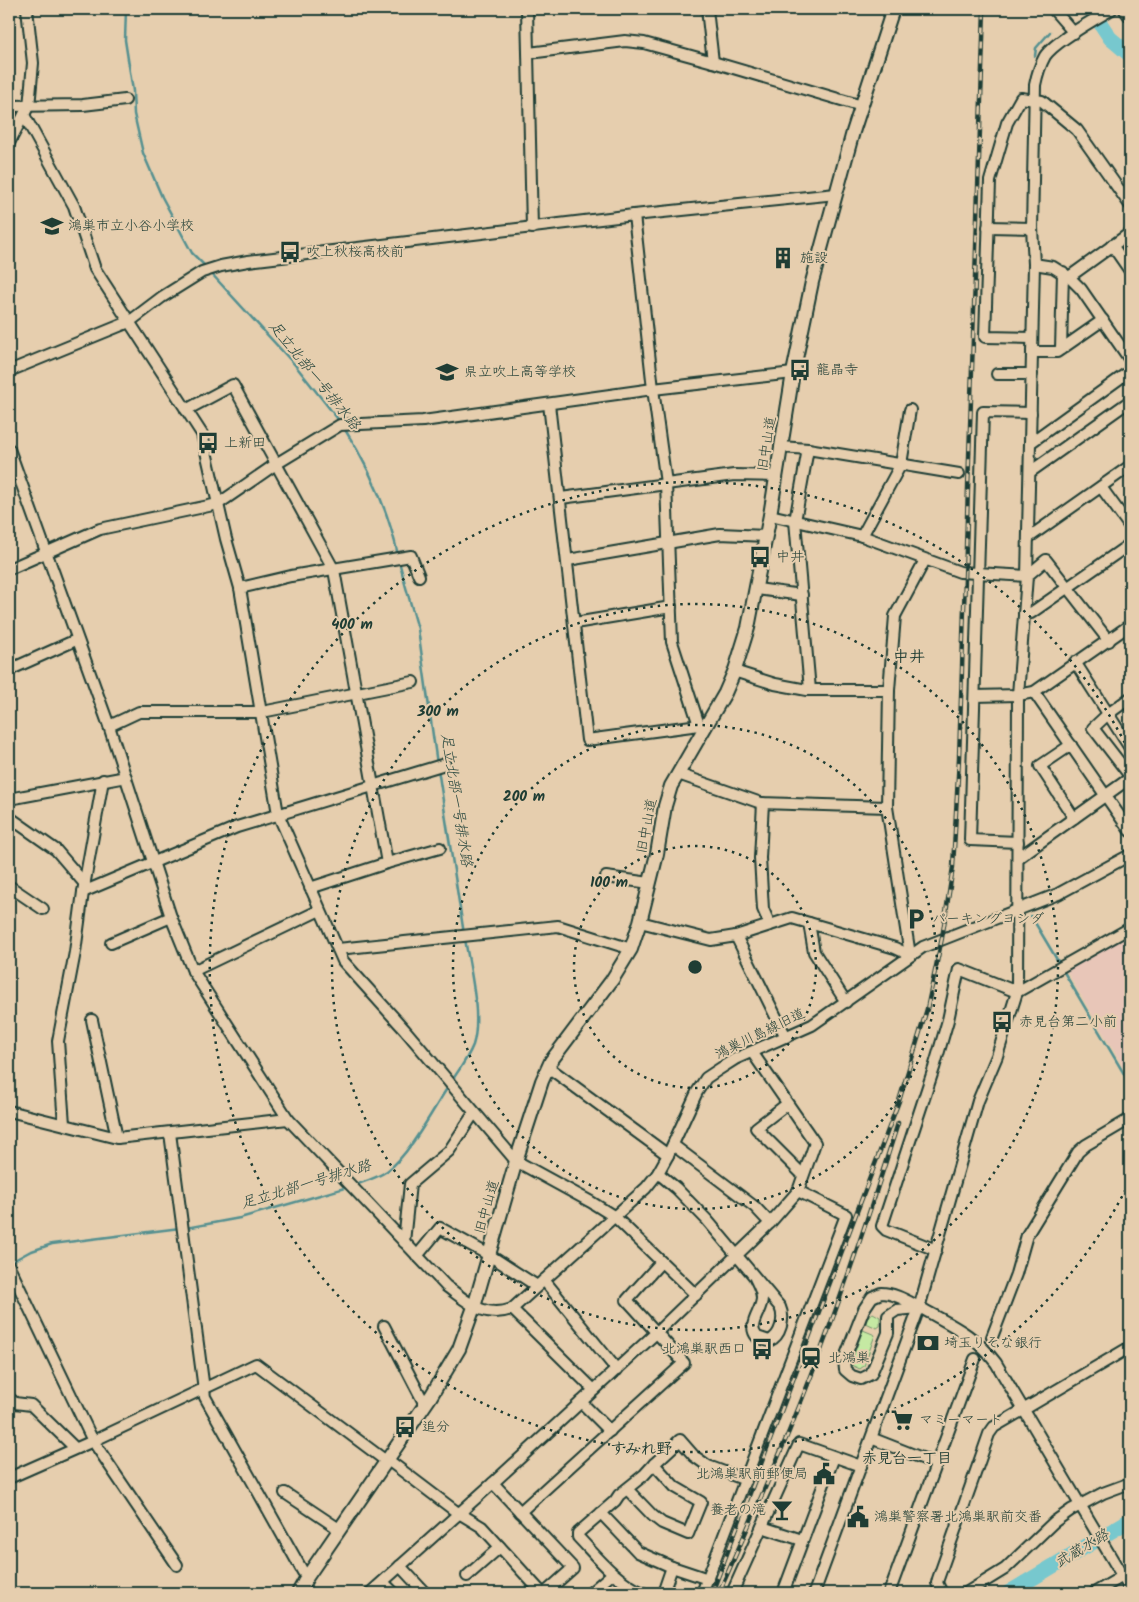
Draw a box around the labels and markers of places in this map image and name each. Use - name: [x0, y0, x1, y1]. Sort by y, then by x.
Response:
- school or university icon: 鴻巣市立小谷小学校: [39, 213, 65, 239]
- place label: 鴻巣市立小谷小学校: [68, 215, 194, 237]
- bus stop icon: 吹上秋桜高校前: [277, 239, 303, 265]
- place label: 吹上秋桜高校前: [306, 241, 404, 263]
- building icon: 施設: [770, 245, 796, 271]
- place label: 施設: [800, 247, 828, 269]
- bus stop icon: 龍晶寺: [787, 357, 813, 383]
- school or university icon: 県立吹上高等学校: [434, 359, 460, 385]
- place label: 龍晶寺: [816, 359, 858, 381]
- place label: 県立吹上高等学校: [464, 361, 576, 383]
- bus stop icon: 上新田: [195, 430, 221, 456]
- place label: 上新田: [224, 432, 266, 454]
- bus stop icon: 中井: [747, 544, 773, 570]
- place label: 中井: [776, 546, 804, 568]
- parking icon: パーキングヨシダ: [903, 906, 929, 932]
- place label: パーキングヨシダ: [932, 908, 1044, 930]
- centre of rings: [686, 958, 704, 976]
- bus stop icon: 赤見台第二小前: [989, 1009, 1015, 1035]
- place label: 赤見台第二小前: [1019, 1011, 1117, 1033]
- bank icon: 埼玉りそな銀行: [915, 1330, 941, 1356]
- place label: 埼玉りそな銀行: [944, 1332, 1042, 1354]
- bus stop icon: 北鴻巣駅西口: [749, 1336, 775, 1362]
- place label: 北鴻巣駅西口: [662, 1338, 746, 1360]
- station icon: 北鴻巣: [798, 1345, 824, 1371]
- place label: 北鴻巣: [828, 1347, 870, 1369]
- supermarket icon: マミーマート: [889, 1407, 915, 1433]
- place label: マミーマート: [919, 1409, 1003, 1431]
- bus stop icon: 追分: [392, 1414, 418, 1440]
- place label: 追分: [422, 1416, 450, 1438]
- public building icon: 北鴻巣駅前郵便局: [811, 1461, 837, 1487]
- place label: 北鴻巣駅前郵便局: [696, 1463, 808, 1485]
- bar icon: 養老の滝: [769, 1497, 795, 1523]
- place label: 養老の滝: [710, 1499, 766, 1521]
- public building icon: 鴻巣警察署北鴻巣駅前交番: [845, 1504, 871, 1530]
- place label: 鴻巣警察署北鴻巣駅前交番: [874, 1506, 1042, 1528]

